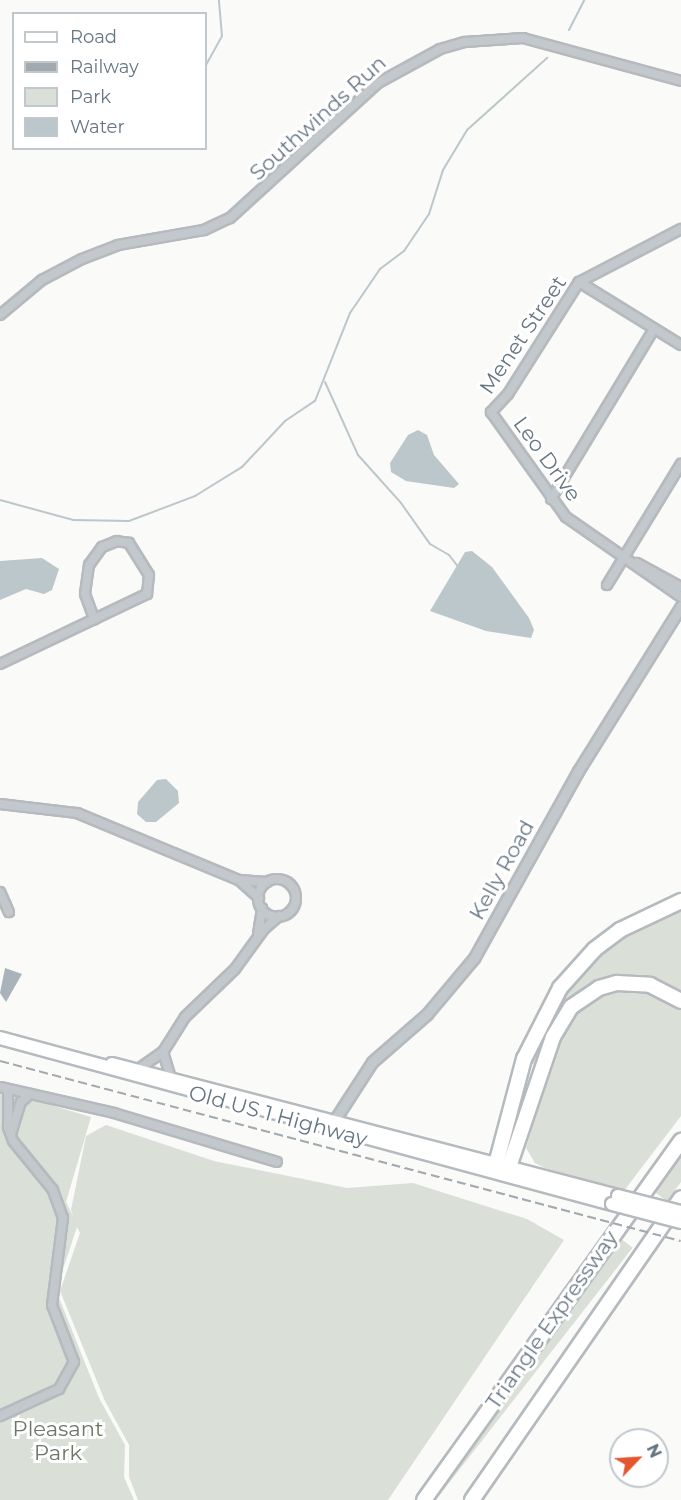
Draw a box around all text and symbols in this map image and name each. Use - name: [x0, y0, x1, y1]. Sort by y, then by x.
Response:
- legend: [12, 12, 207, 150]
- text: Road: [70, 26, 117, 48]
- street label: Southwinds Run: [245, 50, 391, 186]
- text: Railway: [70, 56, 139, 78]
- text: Park: [70, 86, 111, 108]
- text: Water: [70, 116, 125, 138]
- street label: Menet Street: [474, 271, 572, 399]
- street label: Leo Drive: [508, 412, 586, 506]
- street label: Kelly Road: [464, 816, 540, 924]
- street label: Old US 1 Highway: [186, 1080, 370, 1152]
- street label: Triangle Expressway: [481, 1226, 623, 1414]
- park label: Pleasant Park: [13, 1416, 103, 1466]
- north arrow: [609, 1428, 669, 1488]
- text: N: [643, 1441, 665, 1461]

